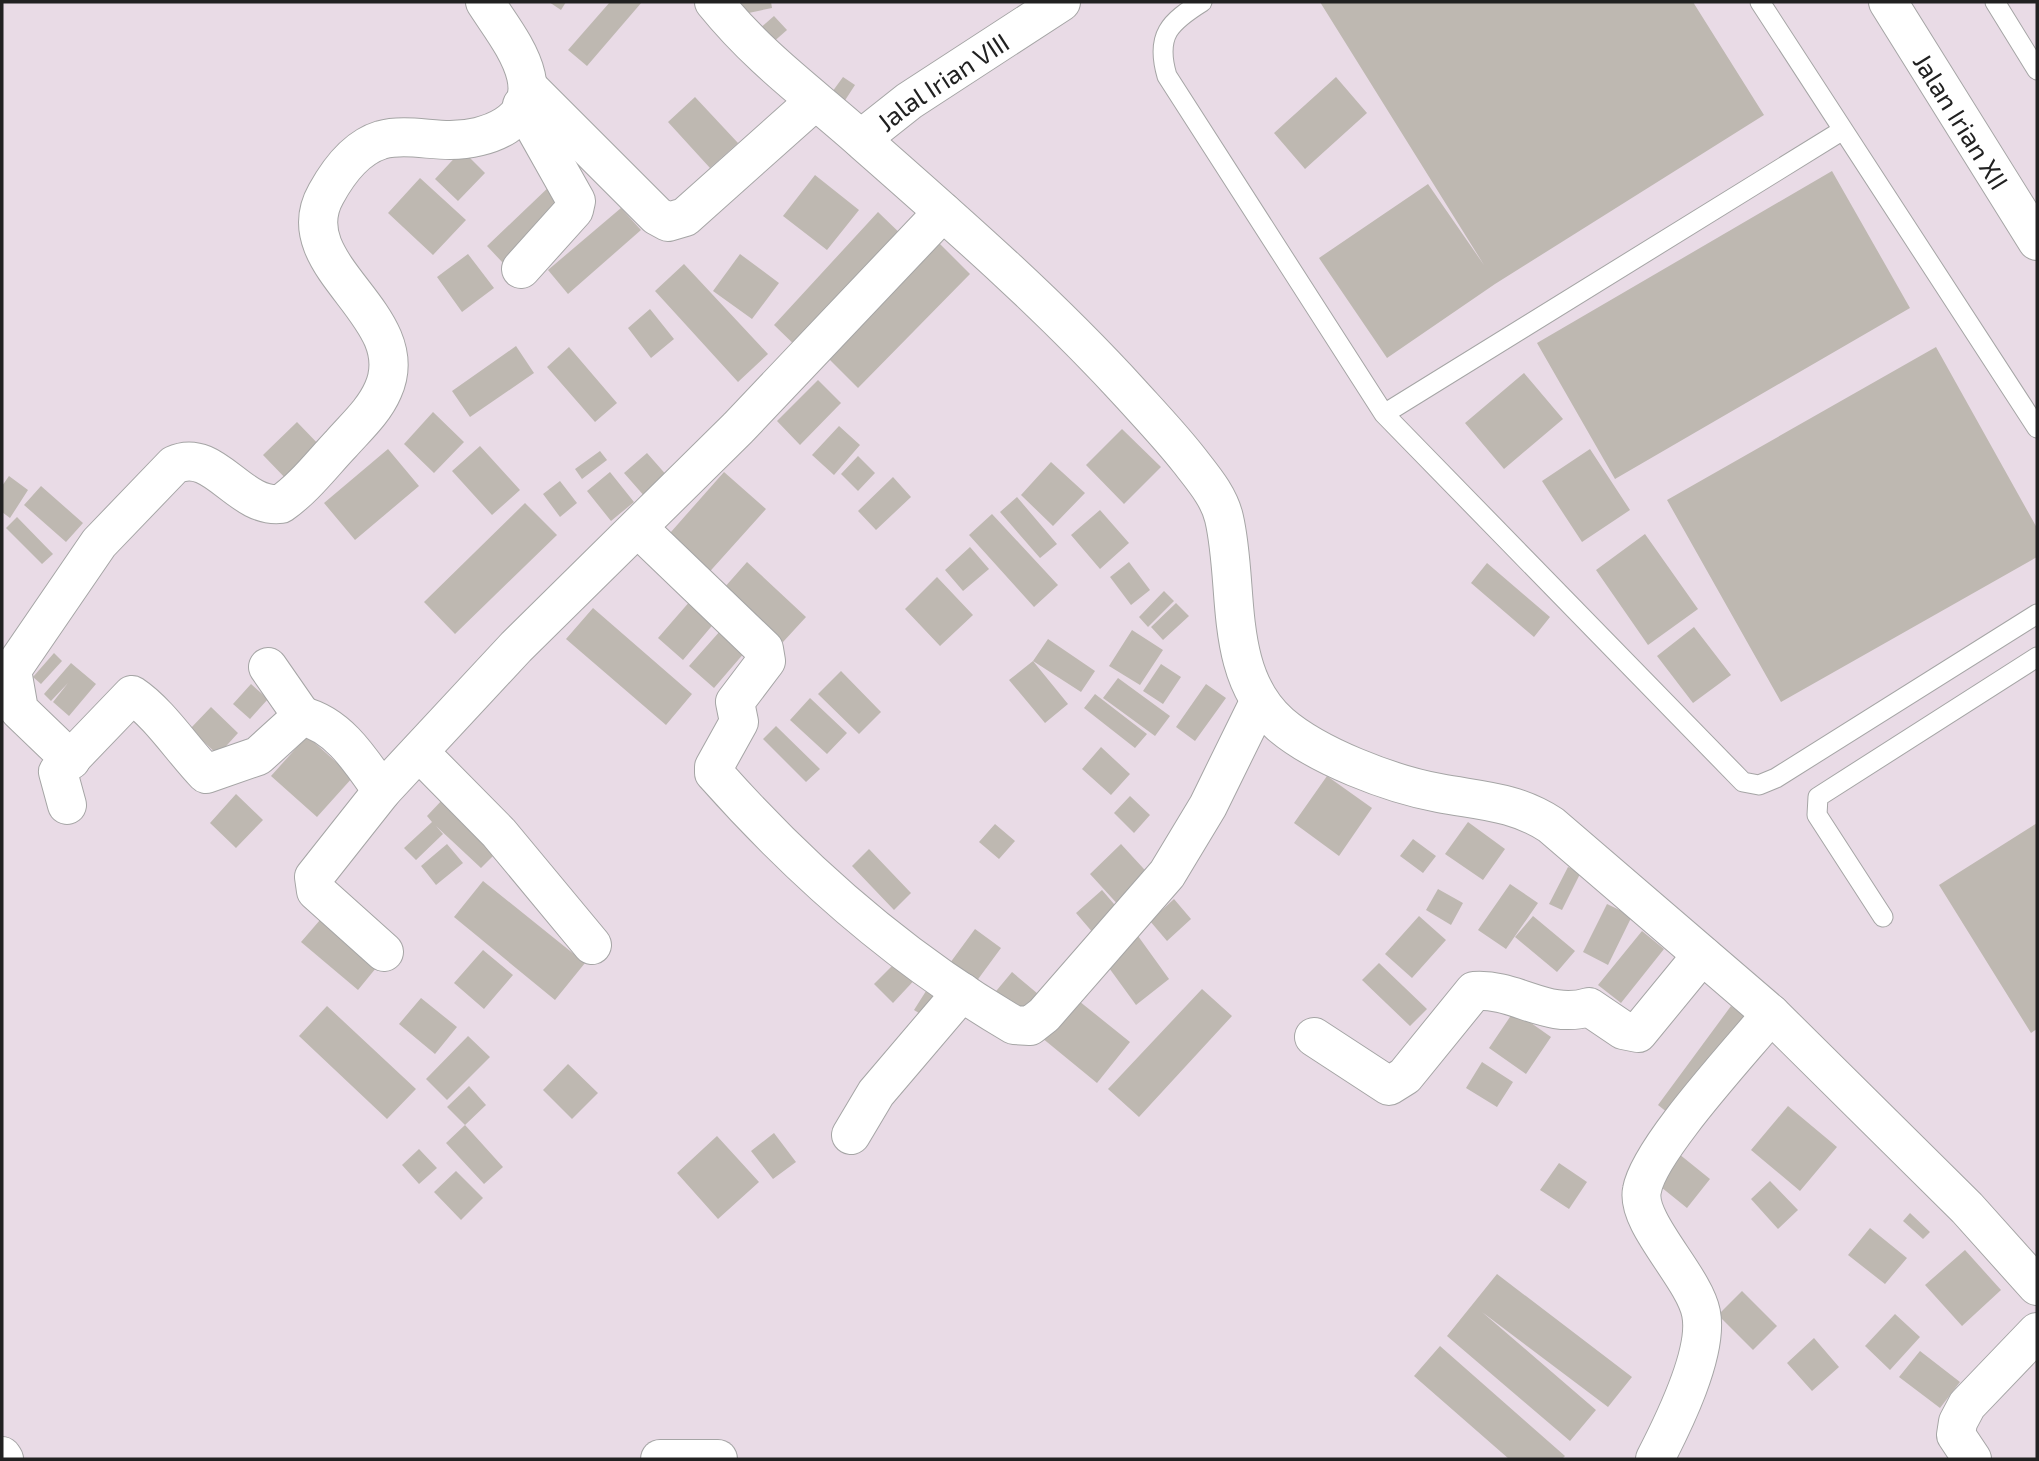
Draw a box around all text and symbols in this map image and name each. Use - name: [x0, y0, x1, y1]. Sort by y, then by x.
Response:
- street label: Jalal Irian VIII: [870, 25, 1014, 136]
- street label: Jalan Irian XII: [1908, 47, 2016, 195]

